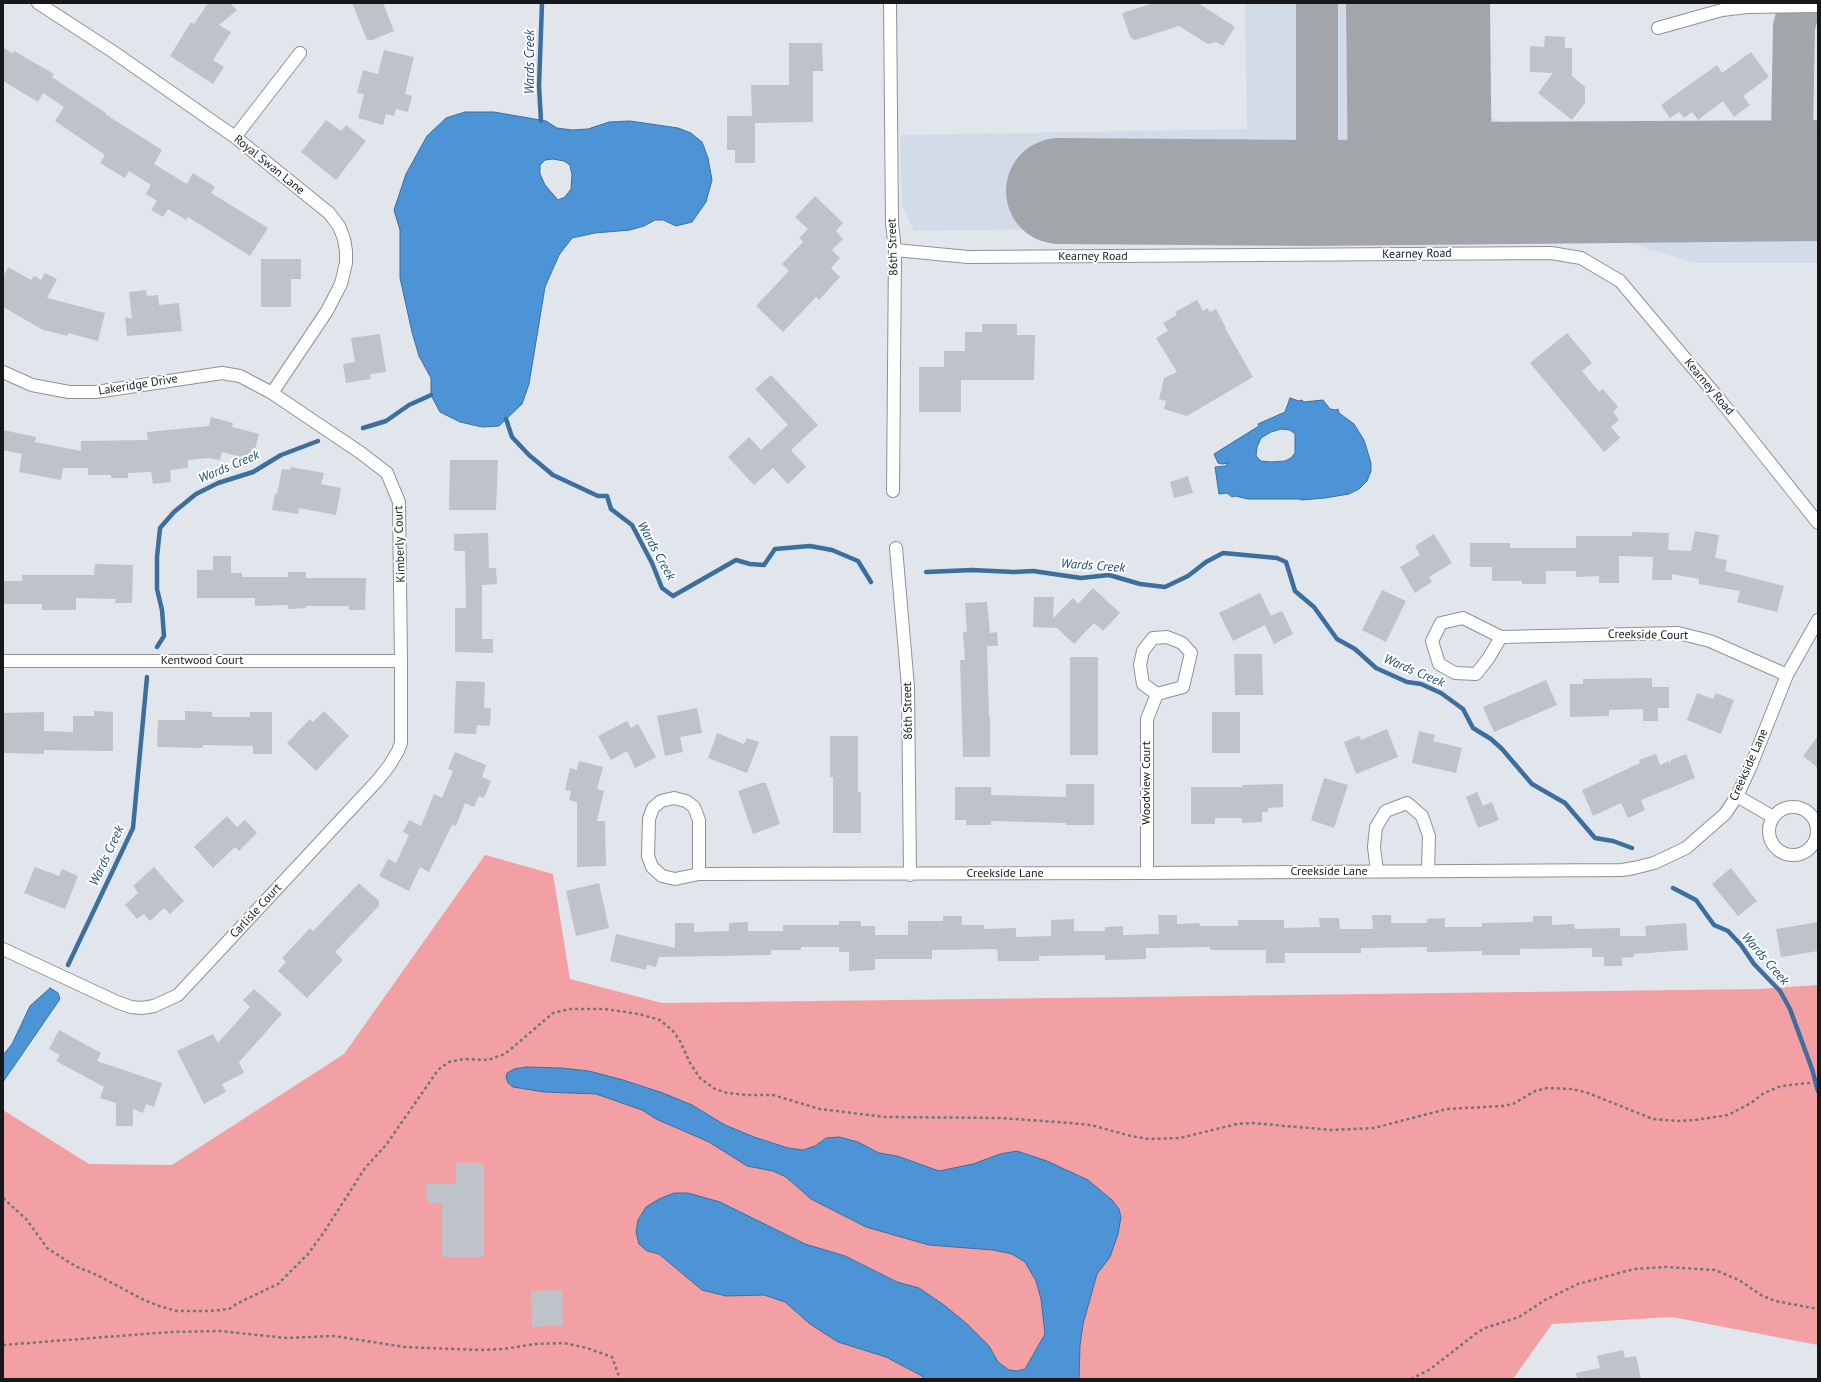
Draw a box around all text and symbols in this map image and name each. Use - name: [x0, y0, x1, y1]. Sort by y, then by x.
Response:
- water label: Wards Creek: [522, 30, 538, 94]
- street label: Royal Swan Lane: [231, 132, 307, 198]
- street label: 86th Street: [885, 218, 901, 276]
- street label: Kearney Road: [1382, 246, 1452, 262]
- street label: Kearney Road: [1058, 250, 1128, 264]
- street label: Kearney Road: [1681, 356, 1737, 418]
- street label: Lakeridge Drive: [97, 372, 179, 398]
- water label: Wards Creek: [196, 447, 262, 487]
- street label: Kimberly Court: [391, 505, 409, 583]
- water label: Wards Creek: [634, 519, 678, 583]
- water label: Wards Creek: [1060, 556, 1126, 576]
- street label: Creekside Court: [1608, 627, 1688, 643]
- water label: Wards Creek: [1381, 651, 1447, 691]
- street label: Kentwood Court: [161, 654, 243, 668]
- street label: 86th Street: [900, 682, 916, 740]
- street label: Creekside Lane: [1727, 727, 1771, 803]
- street label: Woodview Court: [1140, 741, 1154, 825]
- water label: Wards Creek: [86, 823, 128, 889]
- street label: Creekside Lane: [1290, 865, 1368, 879]
- street label: Creekside Lane: [966, 867, 1044, 881]
- street label: Carlisle Court: [227, 881, 285, 941]
- water label: Wards Creek: [1738, 930, 1792, 988]

